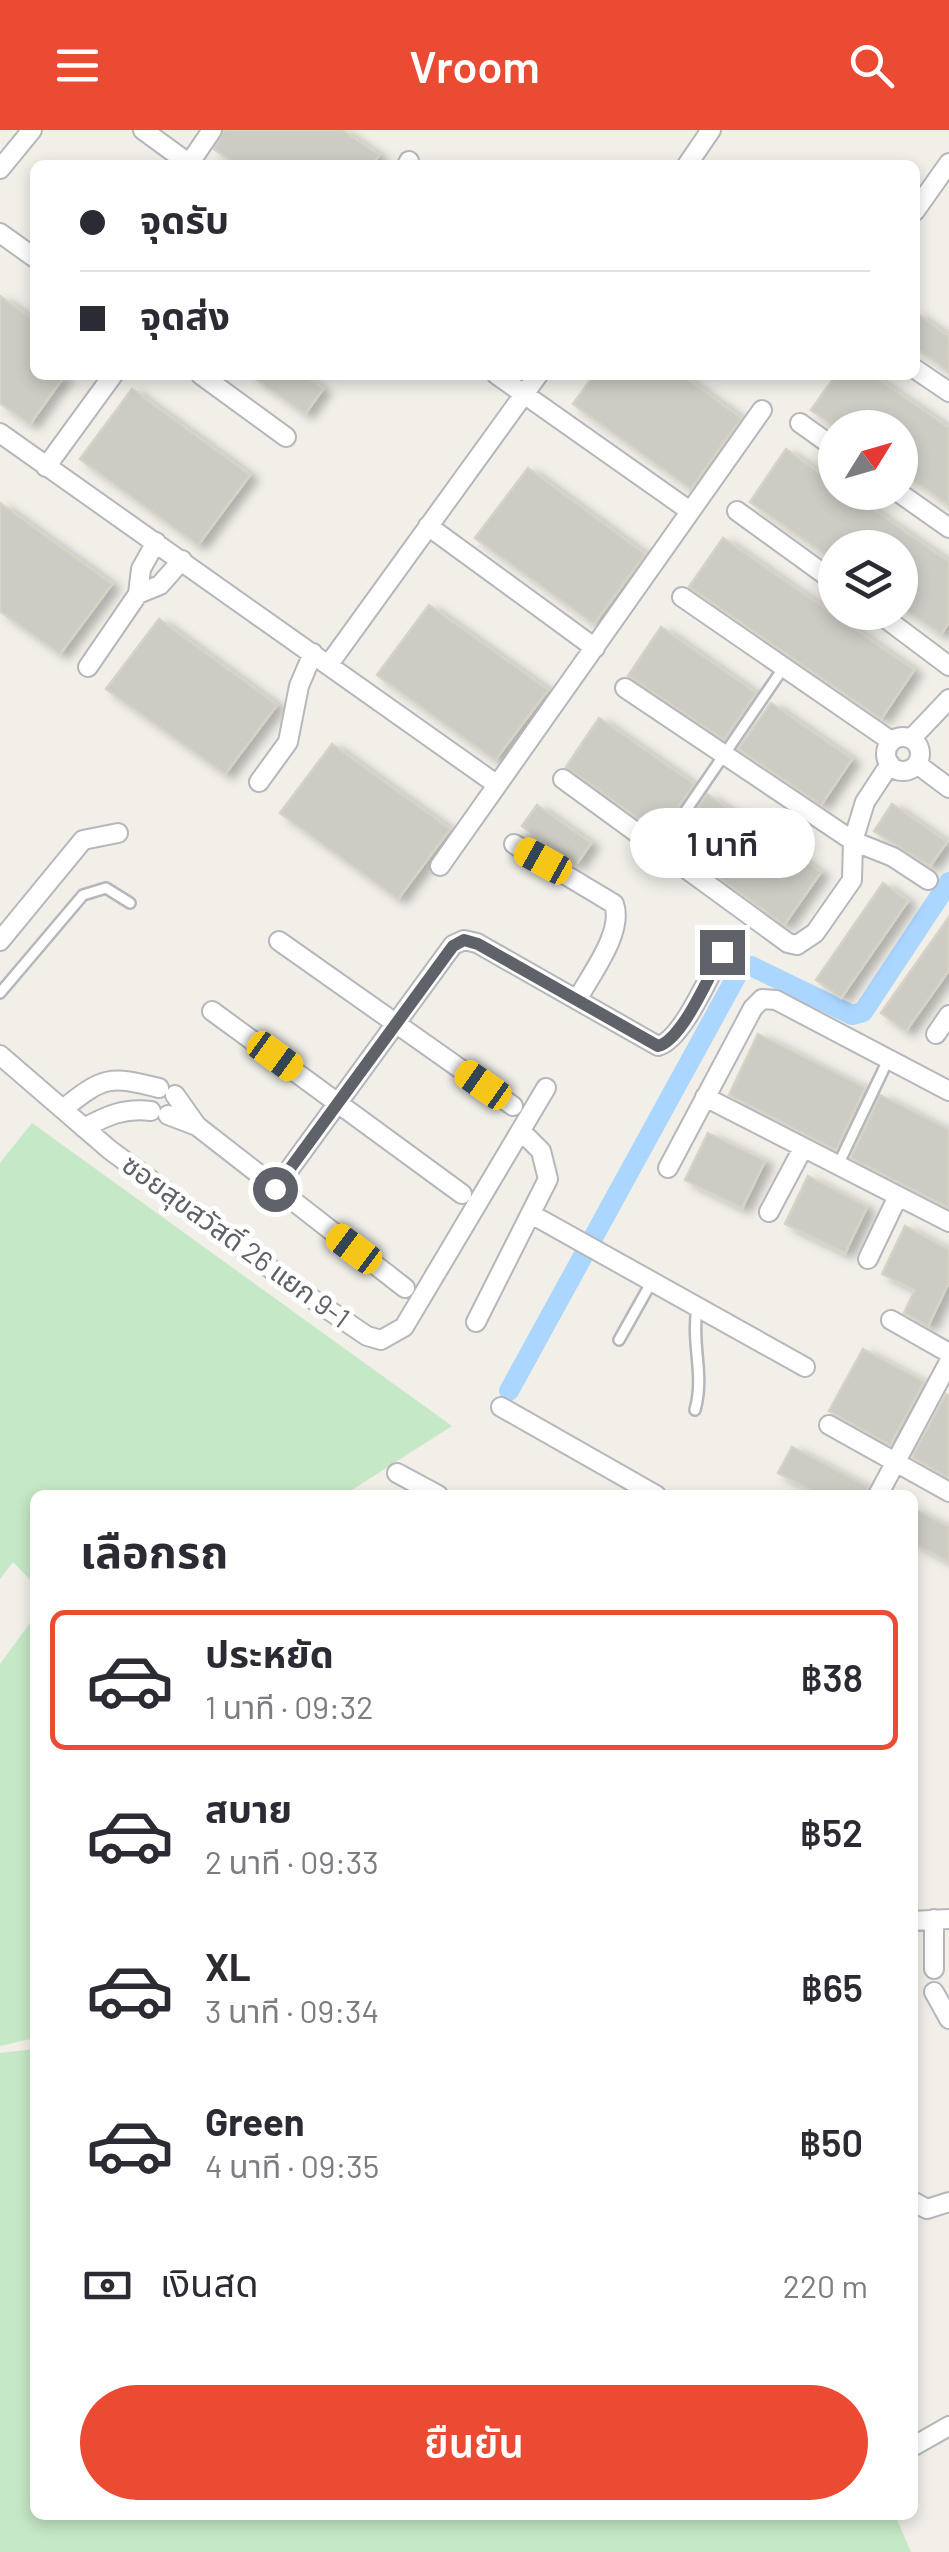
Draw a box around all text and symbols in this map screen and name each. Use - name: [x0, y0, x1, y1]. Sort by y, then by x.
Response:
- icon: menu: [50, 38, 105, 93]
- text: Vroom: [409, 38, 540, 92]
- icon: search: [844, 38, 899, 93]
- text: จุดรับ: [140, 196, 229, 242]
- text: จุดส่ง: [140, 292, 230, 338]
- north arrow: [818, 410, 918, 510]
- map controls: [818, 410, 918, 630]
- button: layers: [818, 530, 918, 630]
- callout: 1 นาที: [630, 807, 814, 877]
- text: 1 นาที: [687, 824, 758, 862]
- car: [509, 833, 577, 889]
- route end: [700, 930, 745, 975]
- car: [242, 1026, 308, 1086]
- car: [450, 1056, 516, 1114]
- street label: ซอยสุขสวัสดิ์ 26 แยก 9-1: [116, 1146, 357, 1335]
- route start: [253, 1167, 298, 1212]
- car: [321, 1219, 387, 1279]
- text: เลือกรถ: [80, 1523, 228, 1577]
- text: ประหยัด: [205, 1630, 334, 1676]
- icon: car: [85, 1635, 175, 1725]
- text: ฿38: [800, 1654, 863, 1700]
- text: 1 นาที · 09:32: [205, 1687, 373, 1725]
- text: สบาย: [205, 1785, 292, 1831]
- icon: car: [85, 1790, 175, 1880]
- text: ฿52: [800, 1809, 863, 1855]
- text: 2 นาที · 09:33: [205, 1842, 379, 1880]
- text: XL: [205, 1943, 251, 1989]
- icon: car: [85, 1945, 175, 2035]
- text: ฿65: [801, 1964, 863, 2010]
- text: 3 นาที · 09:34: [205, 1991, 379, 2029]
- text: Green: [205, 2098, 305, 2144]
- icon: car: [85, 2100, 175, 2190]
- text: ฿50: [799, 2119, 863, 2165]
- text: 4 นาที · 09:35: [205, 2146, 379, 2184]
- icon: cash: [80, 2258, 135, 2313]
- text: เงินสด: [160, 2259, 259, 2305]
- text: 220 m: [783, 2266, 868, 2304]
- button: ยืนยัน: [80, 2385, 868, 2500]

